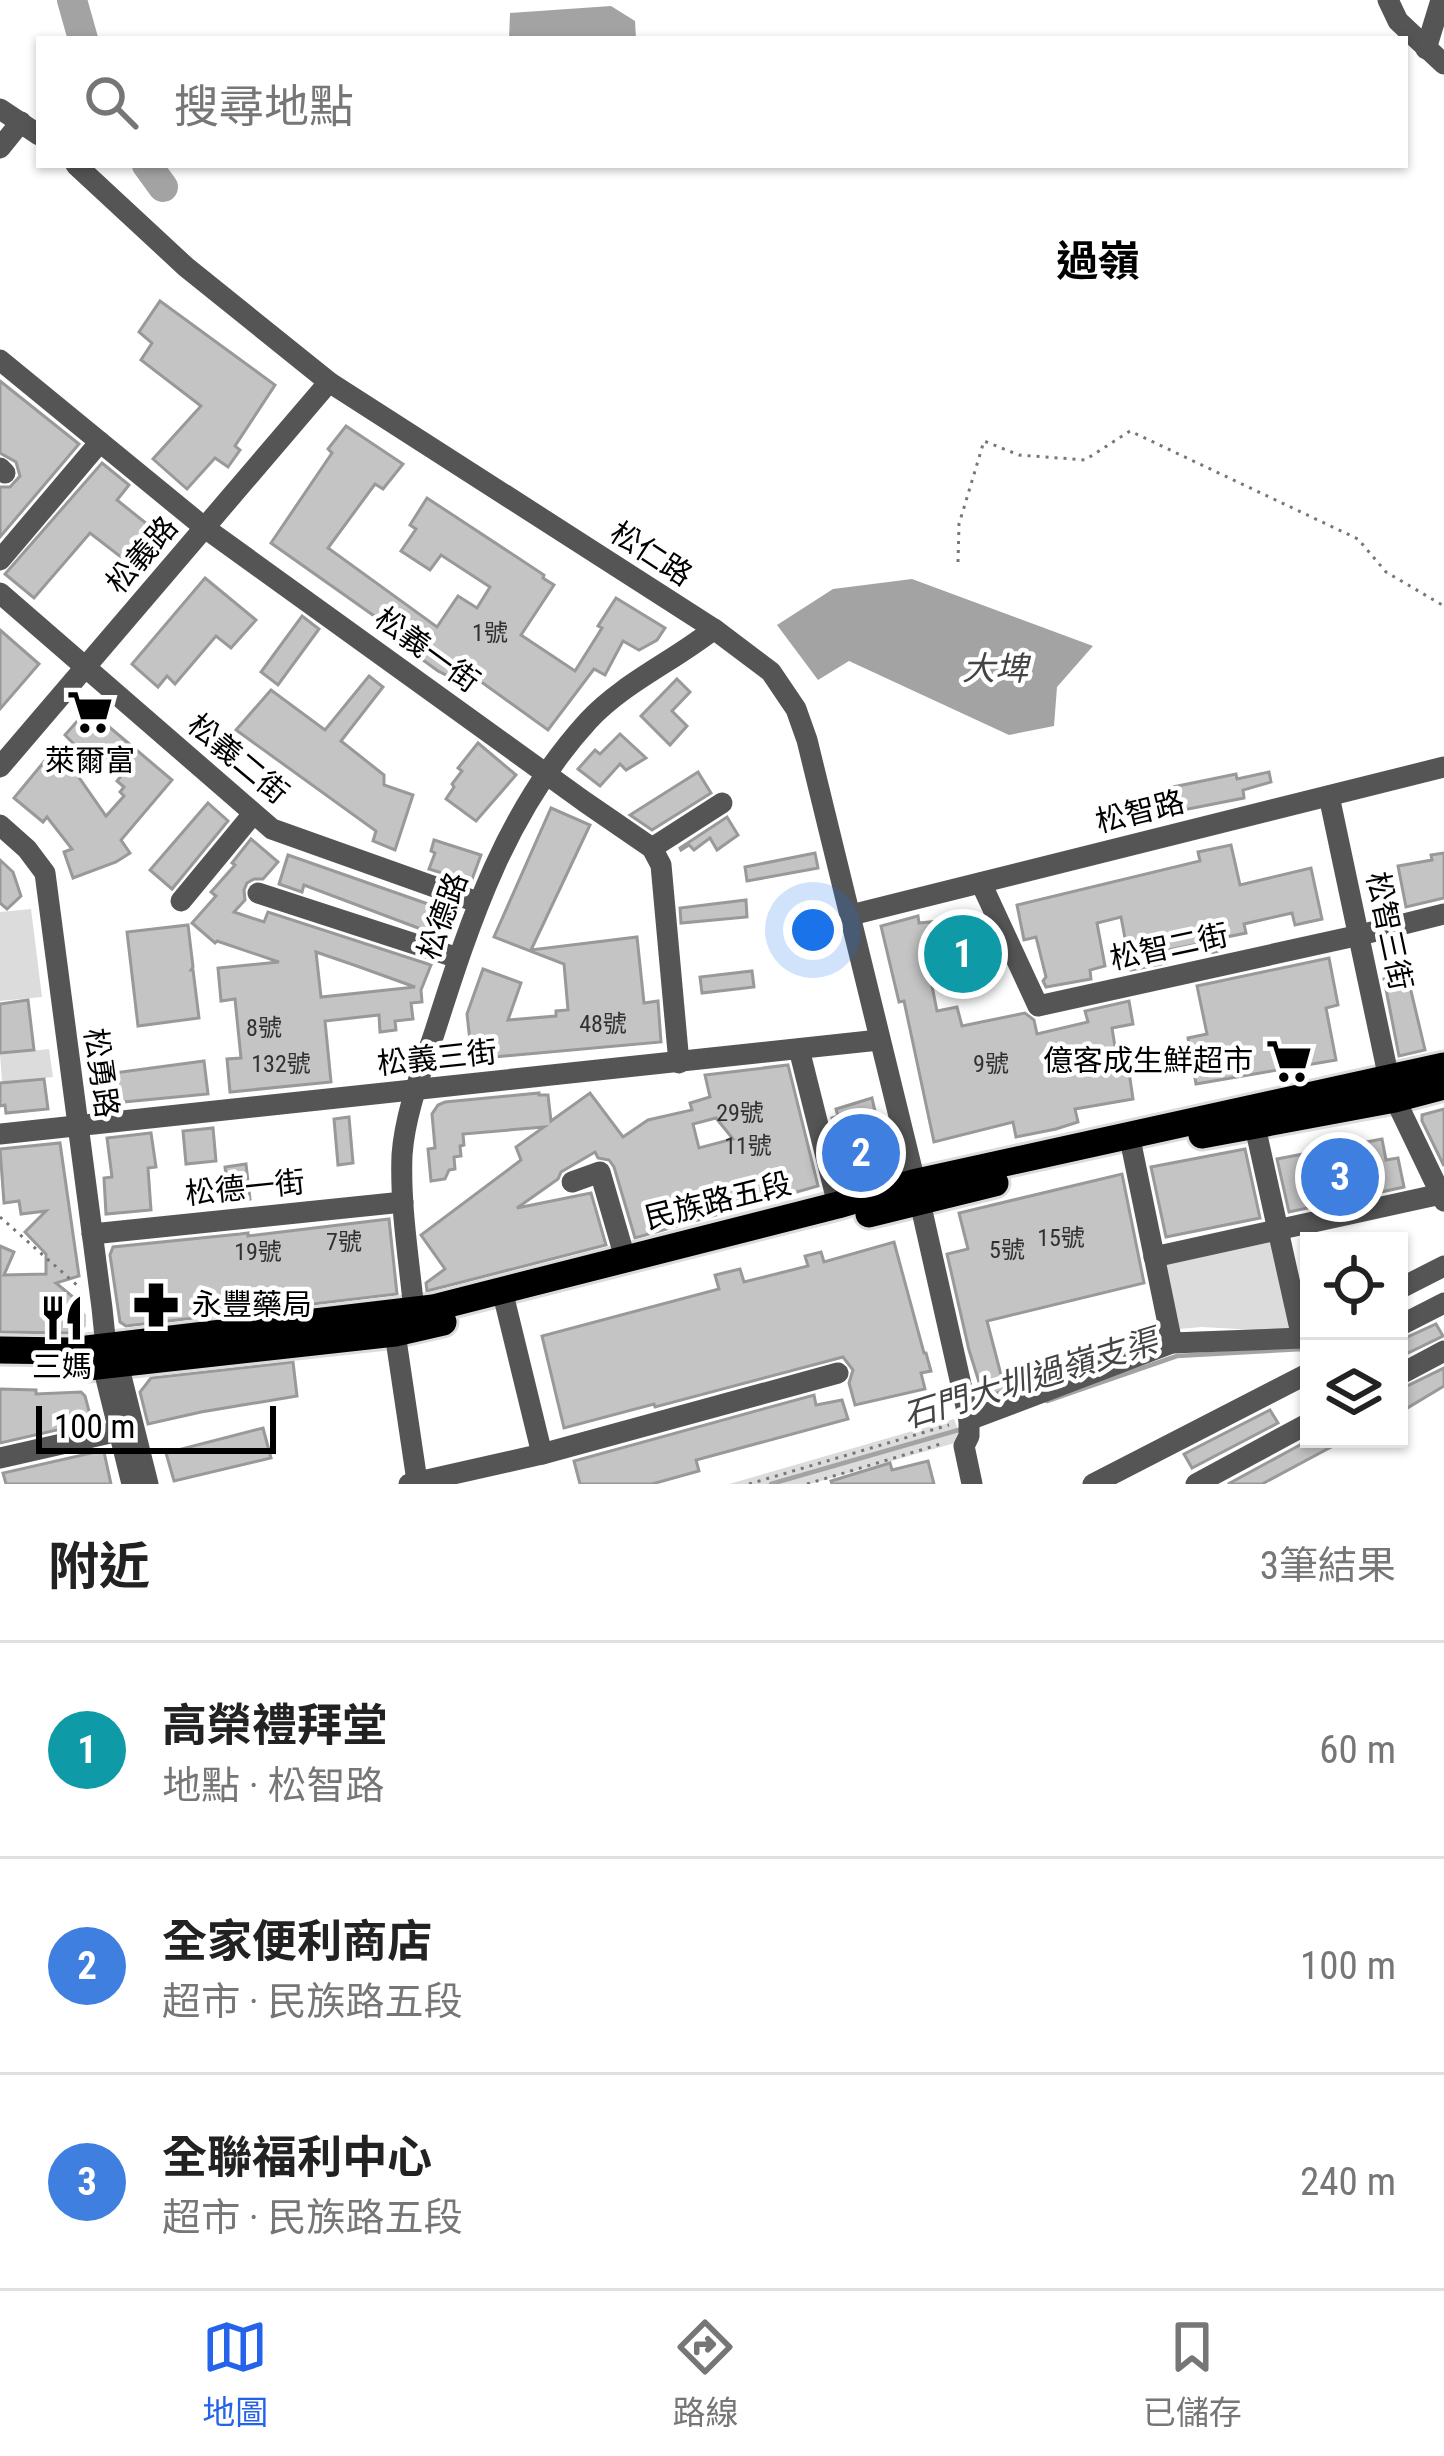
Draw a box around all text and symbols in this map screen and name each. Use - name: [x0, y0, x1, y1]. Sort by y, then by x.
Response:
- search box: [36, 36, 1408, 168]
- icon: search: [78, 69, 144, 135]
- text: 搜尋地點: [174, 80, 354, 133]
- district label: 過嶺: [1056, 237, 1140, 286]
- street label: 松義路: [99, 509, 184, 600]
- street label: 松仁路: [604, 514, 699, 593]
- street label: 松義一街: [368, 600, 486, 699]
- house number: 1號: [472, 619, 508, 647]
- water label: 大埤: [962, 649, 1032, 688]
- supermarket icon: 萊爾富: [65, 687, 115, 737]
- street label: 松義二街: [181, 707, 296, 811]
- place label: 萊爾富: [45, 743, 135, 778]
- street label: 松智路: [1092, 784, 1188, 839]
- street label: 松德路: [411, 868, 474, 964]
- street label: 松智三街: [1360, 869, 1419, 993]
- your location: [783, 900, 843, 960]
- pin: 1: [924, 909, 1002, 999]
- street label: 松智二街: [1107, 917, 1231, 976]
- house number: 48號: [579, 1010, 627, 1038]
- house number: 8號: [246, 1014, 282, 1042]
- street label: 松勇路: [78, 1026, 125, 1120]
- street label: 松義三街: [375, 1034, 498, 1081]
- supermarket icon: 億客成生鮮超市: [1264, 1036, 1314, 1086]
- place label: 億客成生鮮超市: [1043, 1043, 1253, 1078]
- house number: 132號: [251, 1050, 311, 1078]
- house number: 9號: [973, 1050, 1009, 1078]
- house number: 29號: [716, 1099, 764, 1127]
- pin: 2: [822, 1108, 900, 1198]
- house number: 11號: [724, 1132, 772, 1160]
- pin: 3: [1301, 1132, 1379, 1222]
- street label: 松德一街: [183, 1164, 306, 1211]
- street label: 民族路五段: [641, 1165, 795, 1236]
- house number: 15號: [1037, 1224, 1085, 1252]
- house number: 7號: [326, 1228, 362, 1256]
- map controls: [1300, 1232, 1408, 1448]
- button: locate: [1300, 1232, 1408, 1340]
- house number: 5號: [989, 1236, 1025, 1264]
- house number: 19號: [234, 1238, 282, 1266]
- pharmacy icon: 永豐藥局: [131, 1280, 181, 1330]
- place label: 永豐藥局: [192, 1287, 312, 1322]
- restaurant icon: 三媽: [37, 1293, 87, 1343]
- water label: 石門大圳過嶺支渠: [898, 1320, 1167, 1436]
- button: layers: [1300, 1340, 1408, 1448]
- place label: 三媽: [32, 1349, 92, 1384]
- scale bar: [36, 1400, 276, 1453]
- text: 100 m: [54, 1407, 135, 1446]
- text: 附近: [48, 1537, 150, 1596]
- text: 3筆結果: [1260, 1543, 1396, 1589]
- text: 高榮禮拜堂: [162, 1699, 387, 1752]
- text: 1: [77, 1727, 97, 1773]
- text: 60 m: [1319, 1727, 1396, 1773]
- text: 地點 · 松智路: [162, 1763, 384, 1809]
- text: 全家便利商店: [162, 1915, 432, 1968]
- text: 2: [77, 1943, 97, 1989]
- text: 100 m: [1300, 1943, 1396, 1989]
- text: 超市 · 民族路五段: [162, 1979, 462, 2025]
- text: 全聯福利中心: [162, 2131, 432, 2184]
- text: 3: [77, 2159, 97, 2205]
- text: 240 m: [1300, 2159, 1396, 2205]
- text: 超市 · 民族路五段: [162, 2195, 462, 2241]
- tab: 地圖: [202, 2314, 268, 2434]
- tab: 路線: [672, 2314, 738, 2434]
- tab: 已儲存: [1143, 2314, 1242, 2434]

